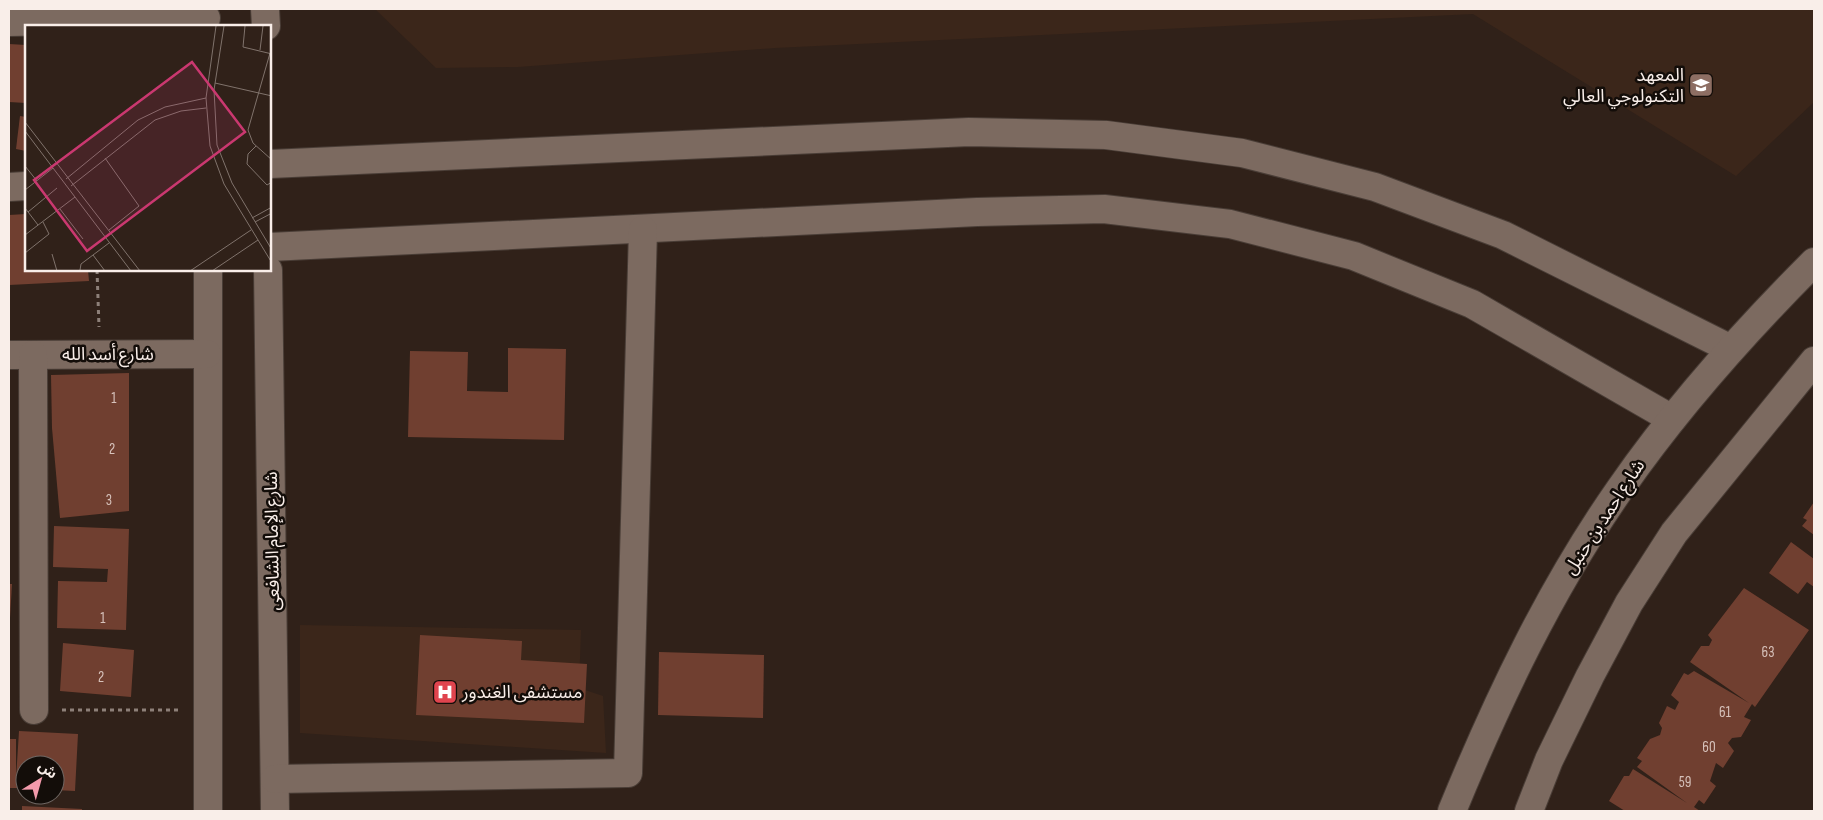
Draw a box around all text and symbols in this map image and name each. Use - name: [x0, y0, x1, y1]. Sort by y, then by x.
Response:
- inset map: [25, 25, 271, 271]
- place label: المعهد التكنولوجي العالي: [1563, 65, 1684, 109]
- school or university icon: المعهد التكنولوجي العالي: [1688, 72, 1714, 98]
- street label: شارع أسد الله: [62, 343, 154, 368]
- house number: 1: [111, 389, 117, 408]
- house number: 2: [109, 440, 115, 459]
- street label: شارع احمد بن حنبل: [1560, 456, 1652, 580]
- street label: شارع الإمام الشافعى: [261, 471, 287, 611]
- house number: 3: [106, 491, 112, 510]
- house number: 1: [100, 609, 106, 628]
- house number: 63: [1762, 643, 1774, 662]
- house number: 2: [98, 668, 104, 687]
- hospital icon: مستشفى الغندور: [432, 679, 458, 705]
- place label: مستشفى الغندور: [461, 682, 583, 703]
- house number: 61: [1719, 703, 1732, 722]
- house number: 60: [1702, 738, 1716, 757]
- north arrow: [15, 755, 65, 805]
- text: ش: [35, 757, 60, 783]
- house number: 59: [1679, 773, 1691, 792]

